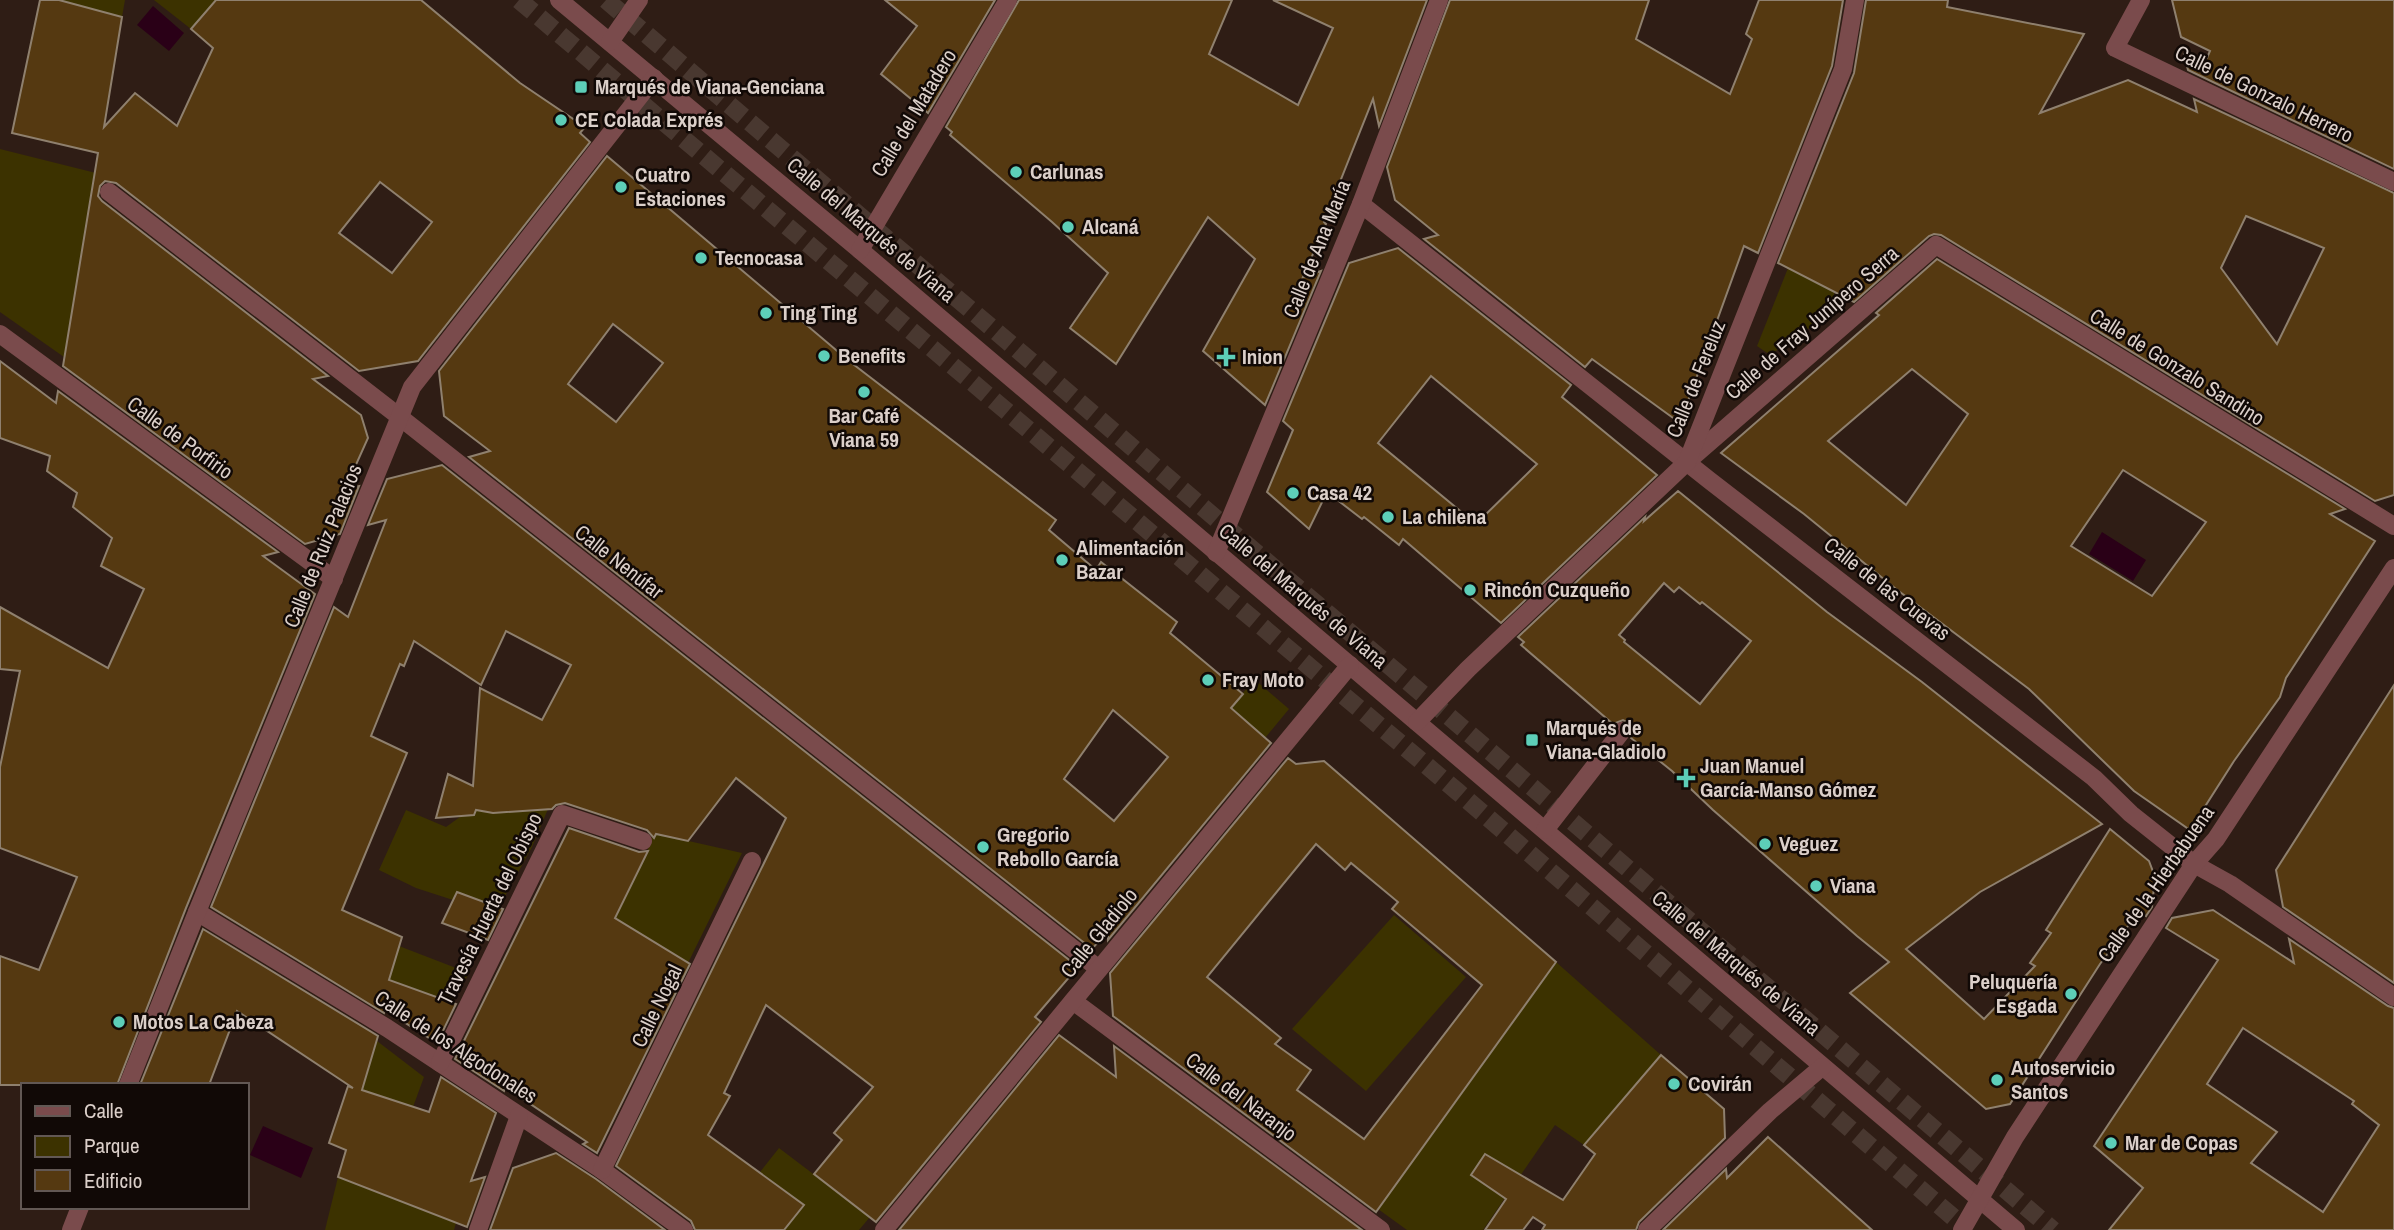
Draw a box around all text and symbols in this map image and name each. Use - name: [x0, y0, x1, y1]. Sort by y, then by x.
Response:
- street label: Calle de Gonzalo Herrero: [2170, 38, 2358, 149]
- street label: Calle del Matadero: [864, 43, 963, 182]
- place label: Marqués de Viana-Genciana: [595, 72, 825, 101]
- marker: Marqués de Viana-Genciana: [573, 79, 589, 95]
- place label: CE Colada Exprés: [575, 105, 723, 134]
- marker: CE Colada Exprés: [553, 112, 569, 128]
- street label: Calle del Marqués de Viana: [781, 150, 962, 309]
- place label: Carlunas: [1030, 157, 1104, 186]
- place label: Cuatro Estaciones: [635, 160, 726, 213]
- marker: Carlunas: [1008, 164, 1024, 180]
- street label: Calle de Ana María: [1276, 175, 1358, 322]
- marker: Cuatro Estaciones: [613, 179, 629, 195]
- place label: Alcaná: [1082, 212, 1139, 241]
- marker: Alcaná: [1060, 219, 1076, 235]
- street label: Calle de Fray Junípero Serra: [1719, 239, 1905, 406]
- place label: Tecnocasa: [715, 243, 803, 272]
- marker: Tecnocasa: [693, 250, 709, 266]
- place label: Ting Ting: [780, 298, 857, 327]
- street label: Calle de Gonzalo Sandino: [2084, 301, 2270, 432]
- marker: Ting Ting: [758, 305, 774, 321]
- street label: Calle de Fereluz: [1659, 315, 1732, 442]
- place label: Benefits: [838, 341, 906, 370]
- place label: Inion: [1242, 342, 1283, 371]
- marker: Inion: [1216, 347, 1236, 367]
- marker: Benefits: [816, 348, 832, 364]
- marker: Bar Café Viana 59: [856, 384, 872, 400]
- street label: Calle de Porfirio: [121, 389, 239, 486]
- place label: Bar Café Viana 59: [829, 401, 899, 454]
- street label: Calle de Ruiz Palacios: [276, 460, 369, 632]
- place label: Casa 42: [1307, 478, 1372, 507]
- marker: Casa 42: [1285, 485, 1301, 501]
- place label: La chilena: [1402, 502, 1487, 531]
- marker: La chilena: [1380, 509, 1396, 525]
- street label: Calle del Marqués de Viana: [1213, 516, 1394, 675]
- street label: Calle Nenúfar: [569, 518, 670, 606]
- street label: Calle de las Cuevas: [1818, 530, 1957, 647]
- place label: Alimentación Bazar: [1076, 533, 1184, 586]
- marker: Alimentación Bazar: [1054, 552, 1070, 568]
- place label: Rincón Cuzqueño: [1484, 575, 1630, 604]
- marker: Rincón Cuzqueño: [1462, 582, 1478, 598]
- place label: Fray Moto: [1222, 665, 1304, 694]
- marker: Fray Moto: [1200, 672, 1216, 688]
- place label: Marqués de Viana-Gladiolo: [1546, 713, 1666, 766]
- marker: Marqués de Viana-Gladiolo: [1524, 732, 1540, 748]
- place label: Juan Manuel García-Manso Gómez: [1700, 751, 1876, 804]
- marker: Juan Manuel García-Manso Gómez: [1678, 770, 1694, 786]
- street label: Calle de la Hierbabuena: [2090, 799, 2221, 968]
- street label: Travesía Huerta del Obispo: [430, 808, 549, 1010]
- place label: Gregorio Rebollo García: [997, 820, 1119, 873]
- place label: Veguez: [1779, 829, 1838, 858]
- marker: Veguez: [1757, 836, 1773, 852]
- marker: Gregorio Rebollo García: [975, 839, 991, 855]
- place label: Viana: [1830, 871, 1876, 900]
- marker: Viana: [1808, 878, 1824, 894]
- street label: Calle Gladiolo: [1053, 882, 1144, 984]
- street label: Calle del Marqués de Viana: [1646, 883, 1827, 1042]
- street label: Calle Nogal: [624, 959, 689, 1052]
- place label: Peluquería Esgada: [1969, 967, 2057, 1020]
- street label: Calle de los Algodonales: [369, 983, 543, 1110]
- marker: Peluquería Esgada: [2063, 986, 2079, 1002]
- place label: Motos La Cabeza: [133, 1007, 274, 1036]
- marker: Motos La Cabeza: [111, 1014, 127, 1030]
- street label: Calle del Naranjo: [1180, 1045, 1303, 1148]
- place label: Autoservicio Santos: [2011, 1053, 2115, 1106]
- place label: Covirán: [1688, 1069, 1752, 1098]
- marker: Autoservicio Santos: [1989, 1072, 2005, 1088]
- marker: Covirán: [1666, 1076, 1682, 1092]
- legend: [21, 1083, 248, 1209]
- text: Calle: [84, 1096, 123, 1125]
- place label: Mar de Copas: [2125, 1128, 2238, 1157]
- text: Parque: [84, 1131, 140, 1160]
- marker: Mar de Copas: [2103, 1135, 2119, 1151]
- text: Edificio: [84, 1166, 142, 1195]

